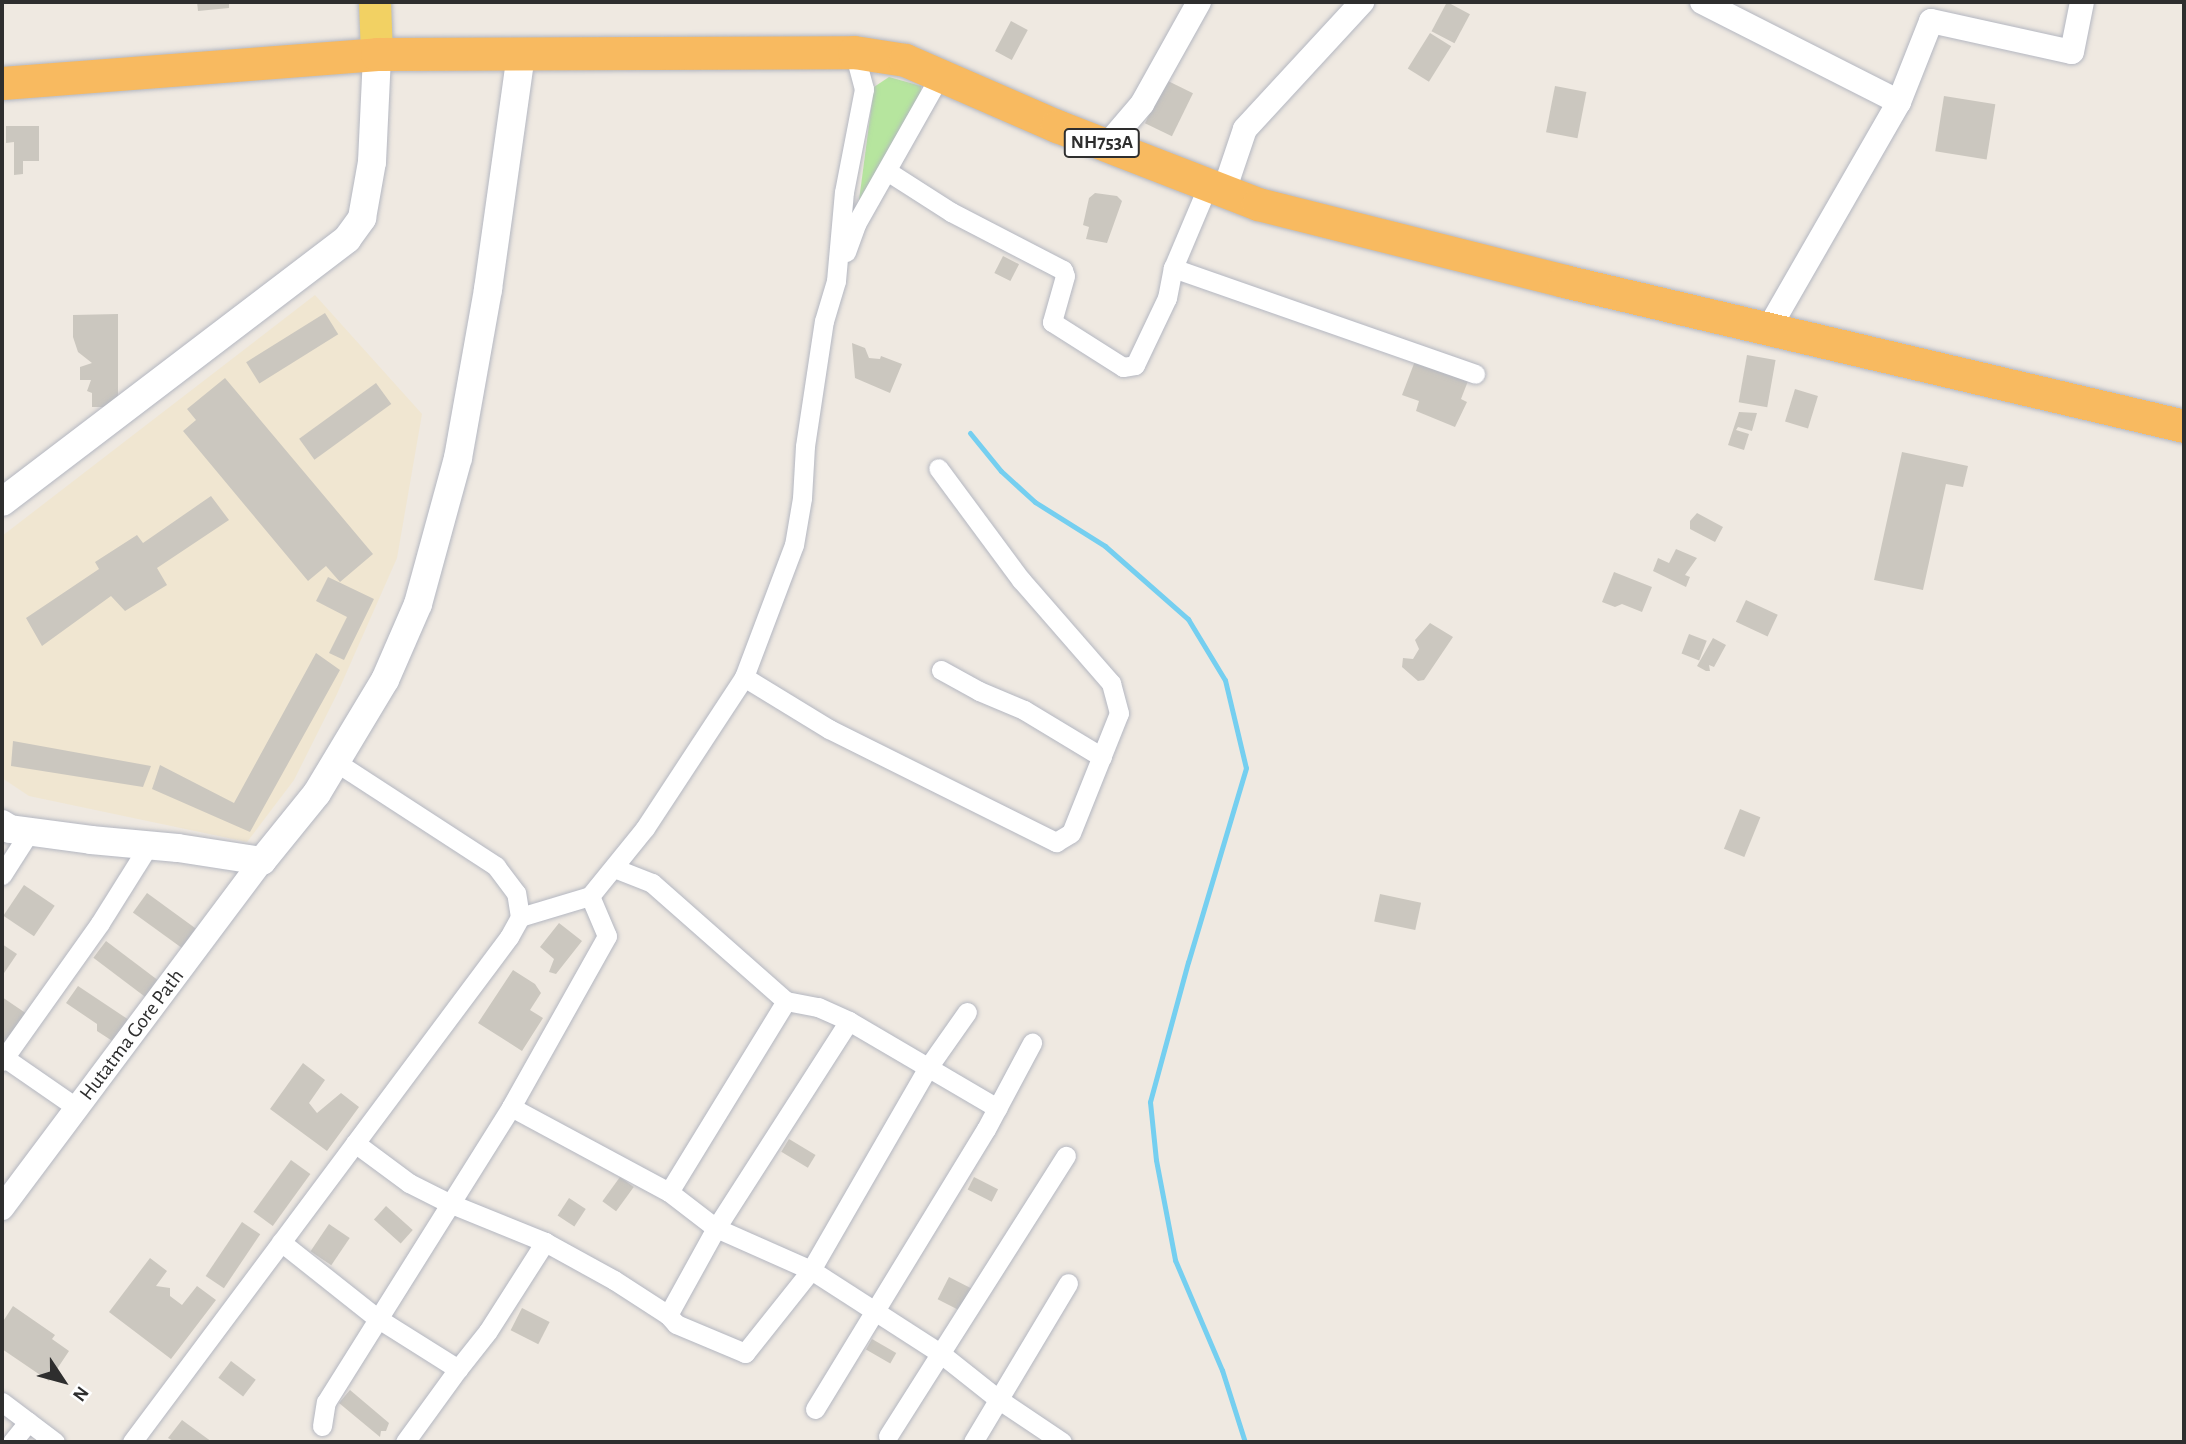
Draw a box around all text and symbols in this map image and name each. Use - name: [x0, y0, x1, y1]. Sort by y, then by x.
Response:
- road number: NH753A: [1064, 127, 1140, 158]
- street label: Hutatma Gore Path: [74, 964, 190, 1106]
- north arrow: [28, 1346, 98, 1416]
- text: N: [69, 1383, 92, 1405]

